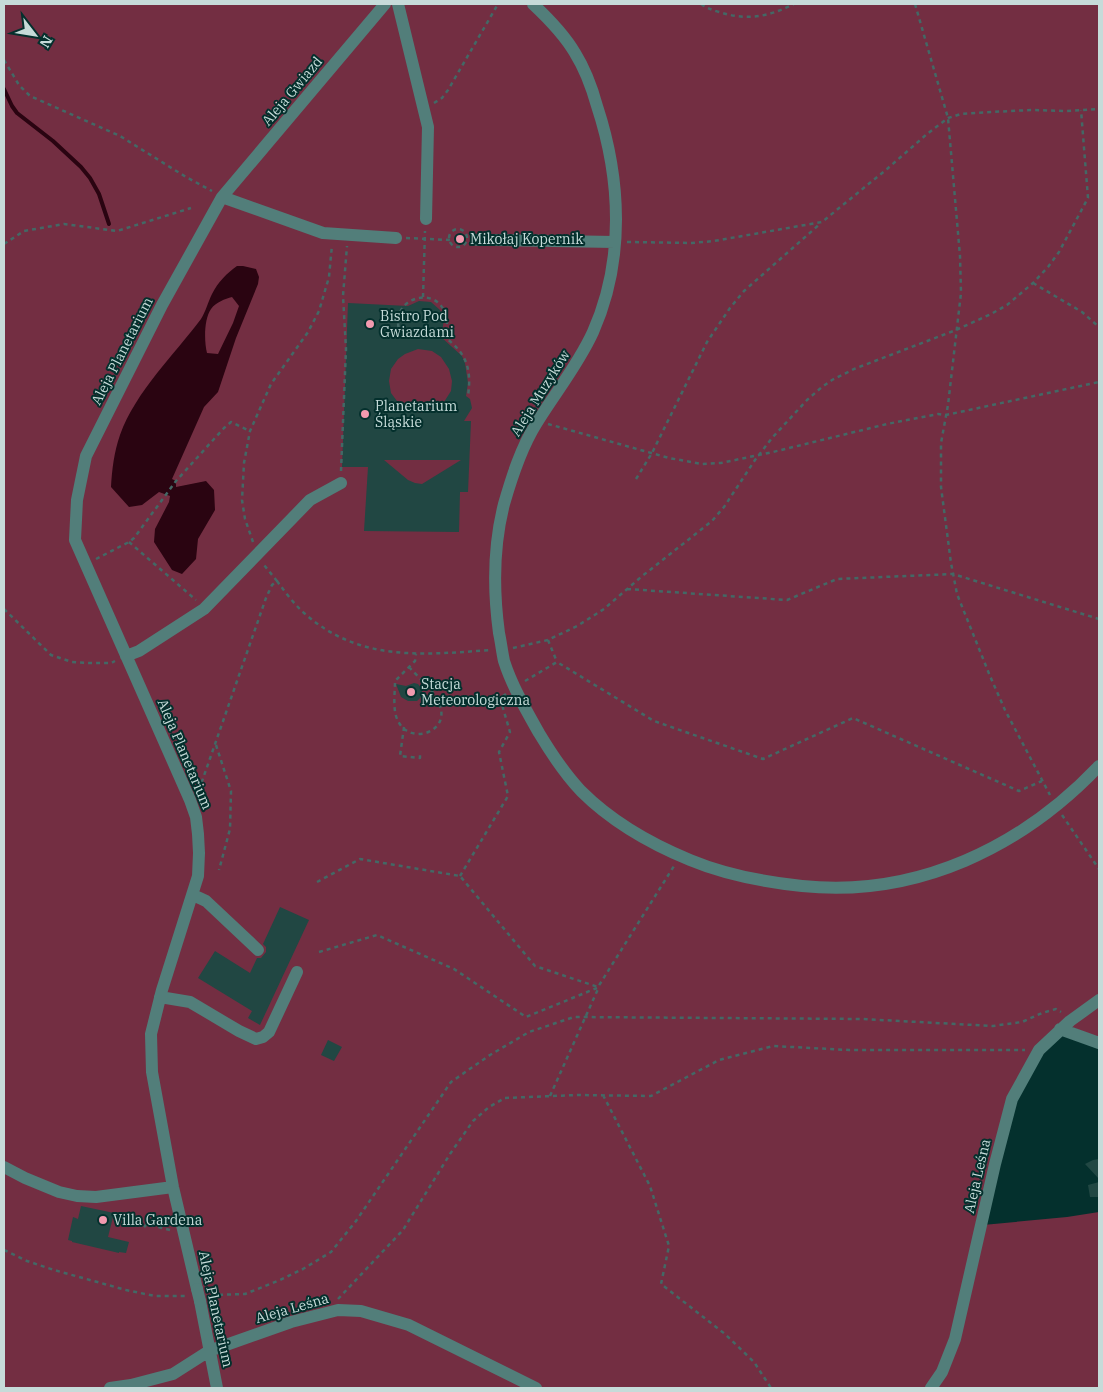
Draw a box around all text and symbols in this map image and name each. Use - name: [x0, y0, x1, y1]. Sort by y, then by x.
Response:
- north arrow: [10, 10, 60, 60]
- text: N: [36, 32, 57, 51]
- street label: Aleja Gwiazd: [258, 52, 326, 129]
- place label: Mikołaj Kopernik: [470, 230, 584, 248]
- marker: Mikołaj Kopernik: [454, 233, 466, 245]
- street label: Aleja Planetarium: [87, 294, 157, 408]
- place label: Bistro Pod Gwiazdami: [380, 307, 454, 341]
- marker: Bistro Pod Gwiazdami: [364, 318, 376, 330]
- street label: Aleja Muzyków: [506, 346, 574, 439]
- place label: Planetarium Śląskie: [375, 397, 457, 431]
- marker: Planetarium Śląskie: [359, 408, 371, 420]
- place label: Stacja Meteorologiczna: [421, 675, 531, 709]
- marker: Stacja Meteorologiczna: [405, 686, 417, 698]
- street label: Aleja Planetarium: [154, 696, 216, 812]
- street label: Aleja Leśna: [960, 1137, 994, 1215]
- place label: Villa Gardena: [113, 1211, 203, 1229]
- marker: Villa Gardena: [97, 1214, 109, 1226]
- street label: Aleja Planetarium: [195, 1249, 237, 1369]
- street label: Aleja Leśna: [253, 1289, 331, 1327]

